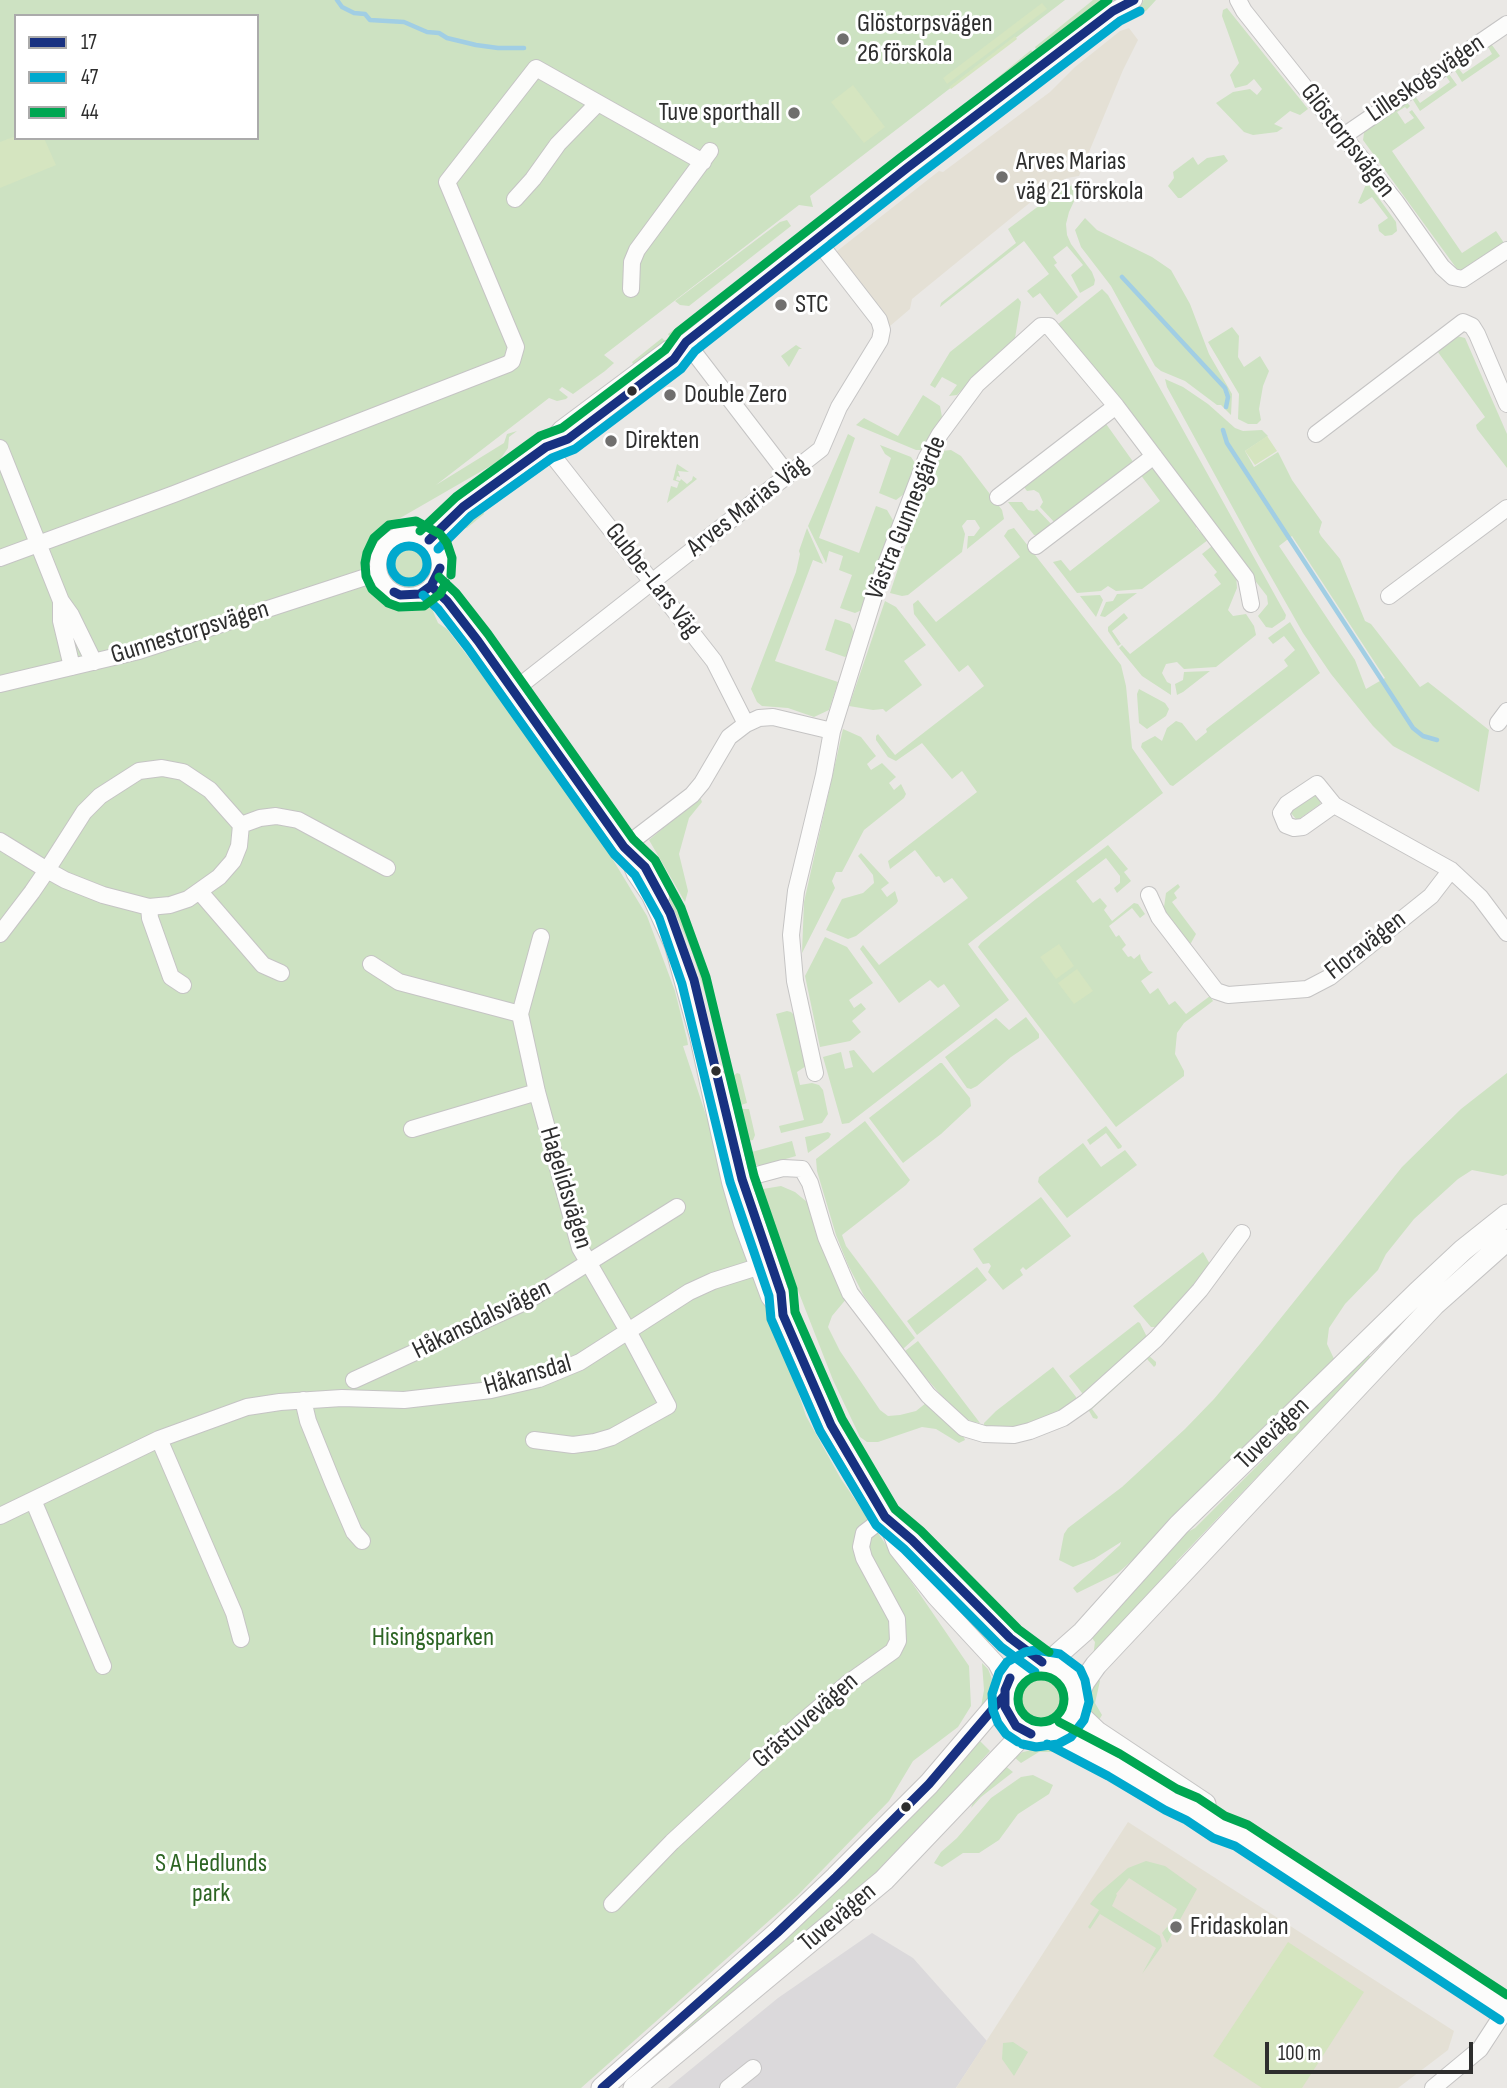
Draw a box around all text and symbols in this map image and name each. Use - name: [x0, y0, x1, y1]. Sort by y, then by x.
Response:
- place label: Glöstorpsvägen 26 förskola: [857, 8, 993, 70]
- legend: [14, 14, 259, 140]
- street label: Lilleskogsvägen: [1361, 28, 1491, 130]
- text: 17: [81, 30, 97, 55]
- marker: Glöstorpsvägen 26 förskola: [835, 31, 851, 47]
- text: 47: [81, 65, 98, 90]
- street label: Glöstorpsvägen: [1293, 78, 1401, 204]
- place label: Tuve sporthall: [659, 97, 780, 129]
- text: 44: [81, 100, 99, 125]
- marker: Tuve sporthall: [786, 105, 802, 121]
- place label: Arves Marias väg 21 förskola: [1016, 146, 1144, 208]
- marker: Arves Marias väg 21 förskola: [994, 169, 1010, 185]
- place label: STC: [795, 289, 829, 321]
- marker: STC: [773, 297, 789, 313]
- place label: Double Zero: [684, 379, 787, 411]
- unlabelled marker: [625, 384, 639, 398]
- marker: Double Zero: [662, 387, 678, 403]
- place label: Direkten: [625, 425, 699, 457]
- street label: Västra Gunnesgärde: [860, 432, 954, 604]
- marker: Direkten: [603, 433, 619, 449]
- street label: Arves Marias Väg: [681, 450, 815, 564]
- street label: Gubbe-Lars Väg: [598, 517, 706, 645]
- street label: Gunnestorpsvägen: [107, 594, 273, 672]
- street label: Floravägen: [1319, 905, 1413, 987]
- unlabelled marker: [709, 1064, 723, 1078]
- street label: Hagelidsvägen: [532, 1123, 598, 1253]
- street label: Håkansdalsvägen: [408, 1273, 556, 1367]
- street label: Håkansdal: [481, 1349, 575, 1403]
- street label: Tuvevägen: [1229, 1391, 1317, 1477]
- park label: Hisingsparken: [372, 1622, 494, 1654]
- street label: Grästuvevägen: [747, 1667, 865, 1775]
- unlabelled marker: [899, 1800, 913, 1814]
- park label: S A Hedlunds park: [155, 1848, 267, 1910]
- street label: Tuvevägen: [793, 1877, 883, 1959]
- place label: Fridaskolan: [1190, 1911, 1289, 1943]
- marker: Fridaskolan: [1168, 1919, 1184, 1935]
- scale bar: [1269, 2028, 1477, 2072]
- text: 100 m: [1278, 2041, 1321, 2066]

